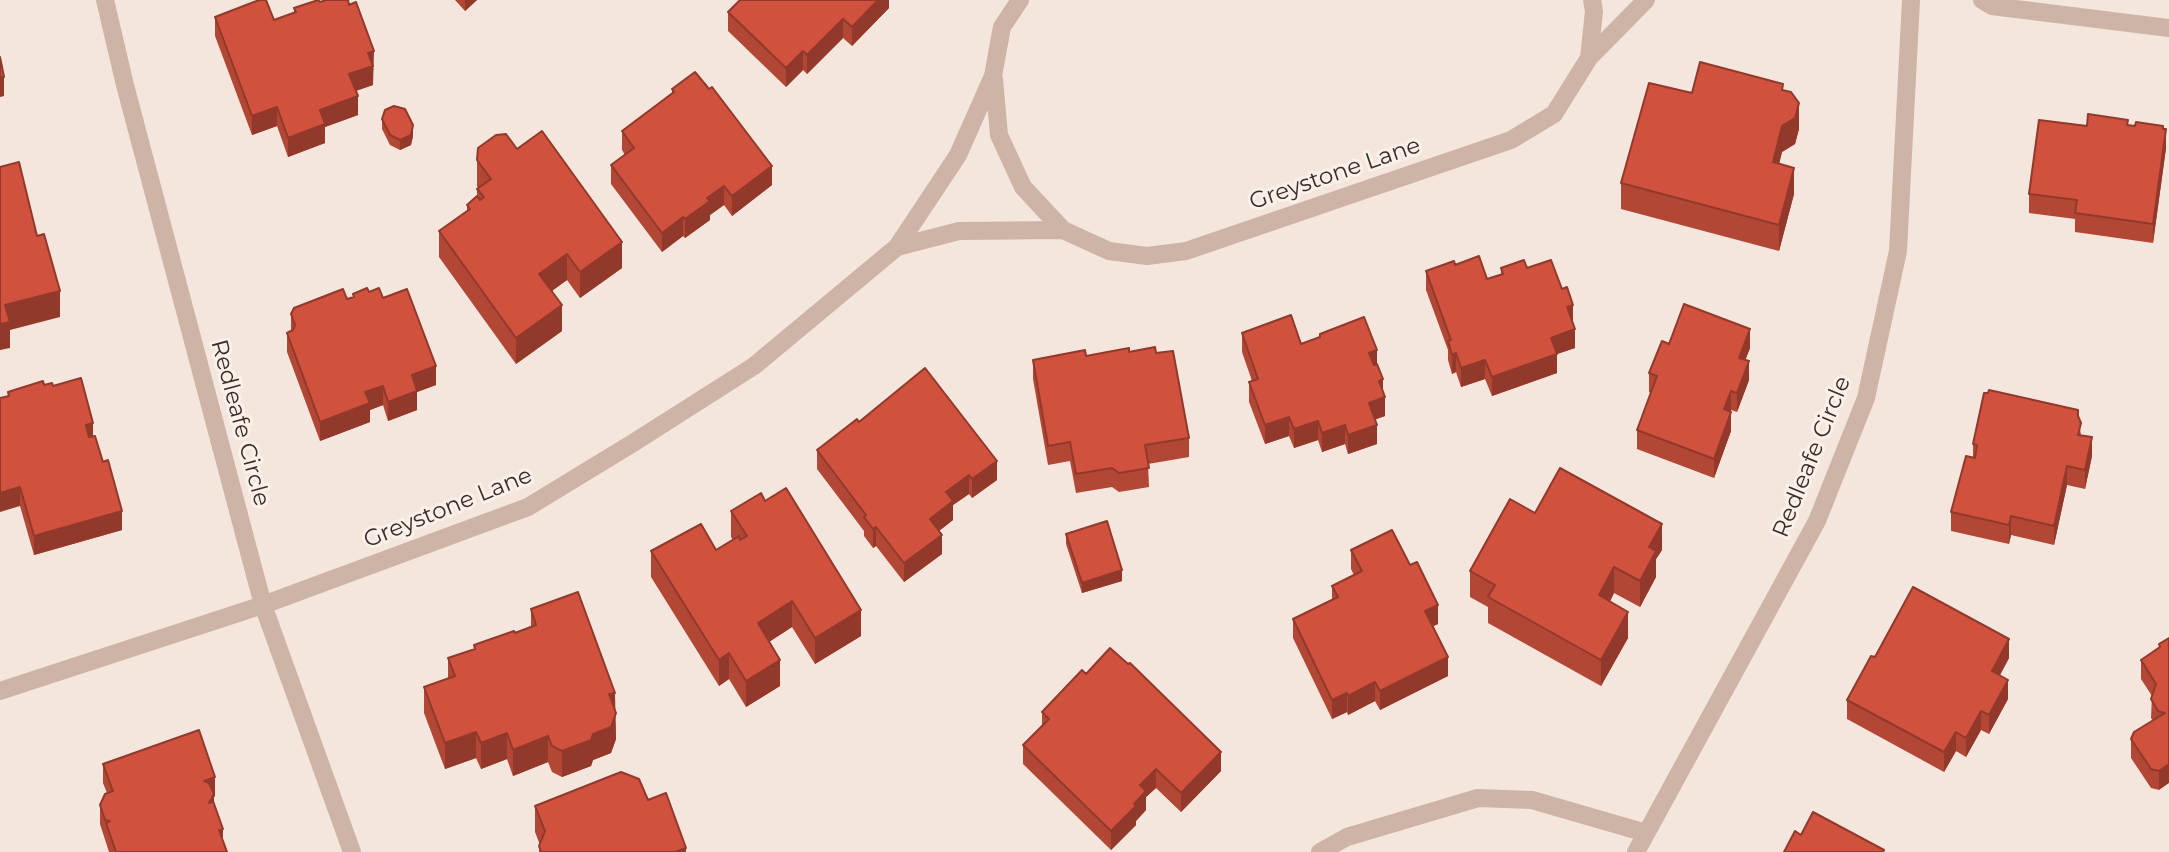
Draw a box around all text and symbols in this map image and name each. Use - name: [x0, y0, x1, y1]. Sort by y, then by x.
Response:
- street label: Greystone Lane: [1246, 132, 1424, 216]
- street label: Redleafe Circle: [205, 337, 275, 509]
- street label: Redleafe Circle: [1767, 372, 1857, 542]
- street label: Greystone Lane: [360, 462, 536, 554]

